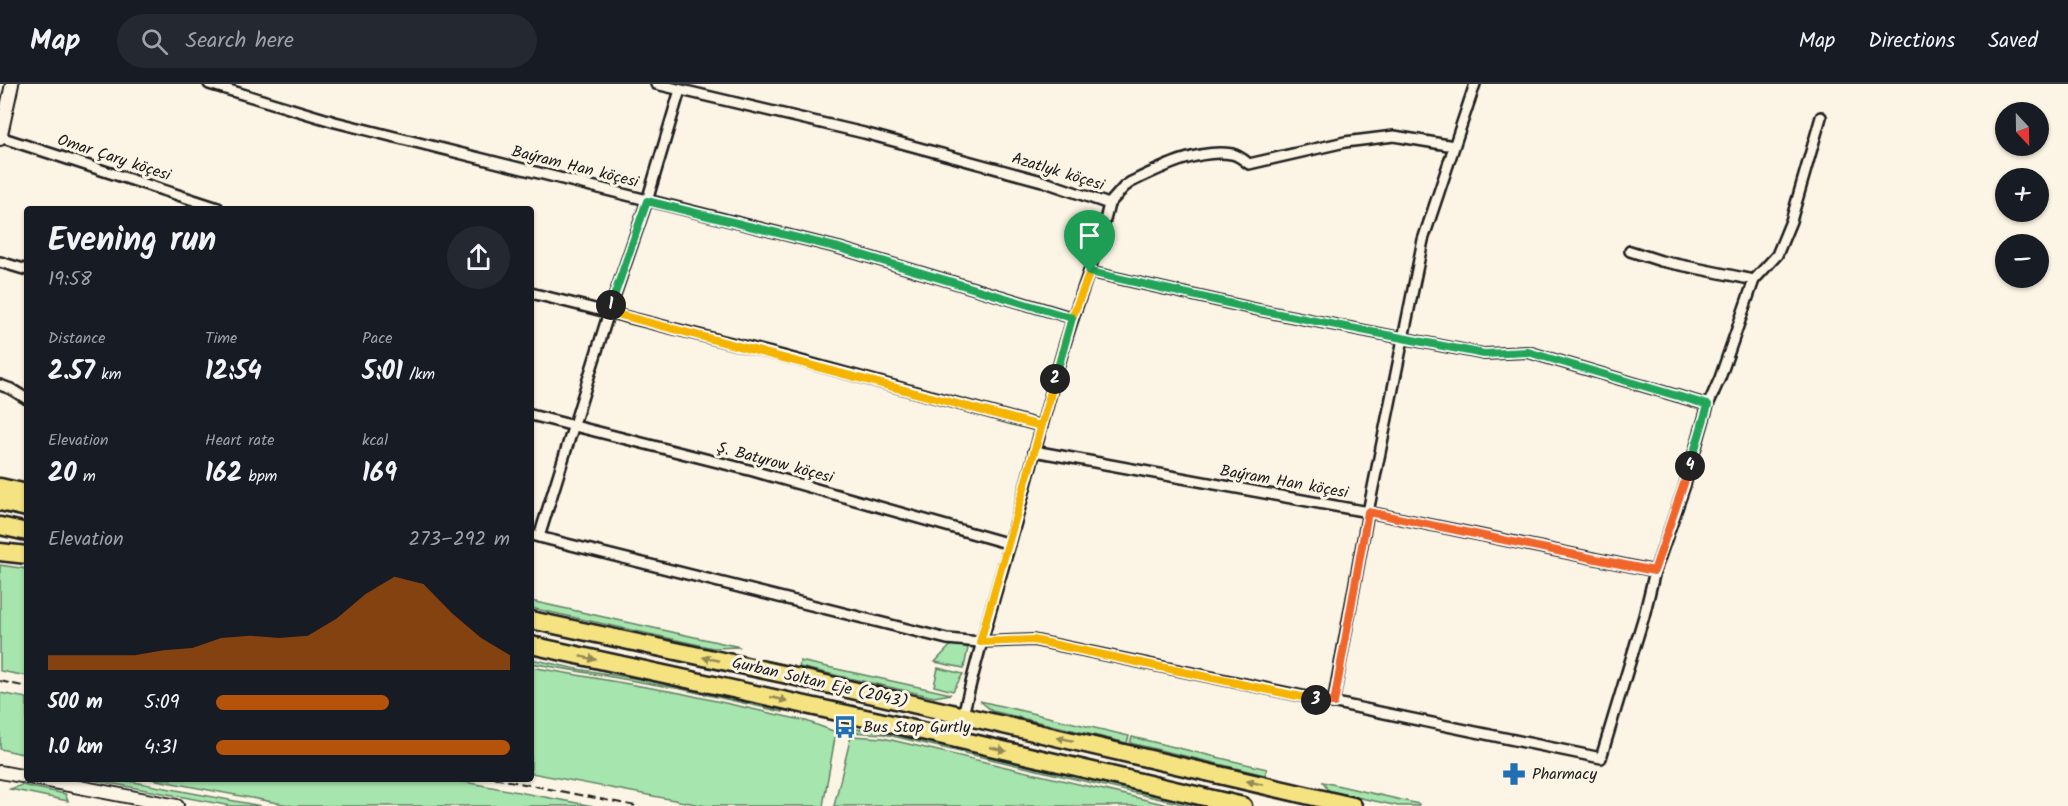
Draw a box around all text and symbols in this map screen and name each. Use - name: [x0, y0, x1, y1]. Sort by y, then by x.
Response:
- search box: [117, 14, 537, 68]
- text: Map: [30, 19, 81, 64]
- text: Search here: [186, 24, 294, 59]
- icon: search: [138, 25, 171, 58]
- text: Map: [1799, 25, 1835, 58]
- text: Directions: [1868, 25, 1955, 58]
- text: Saved: [1988, 25, 2038, 58]
- north arrow: [1995, 102, 2049, 156]
- map controls: [1995, 102, 2049, 288]
- street label: Omar Çary köçesi: [54, 128, 175, 188]
- street label: Baýram Han köçesi: [509, 139, 642, 195]
- street label: Azatlyk köçesi: [1009, 146, 1108, 198]
- button: +: [1995, 168, 2049, 222]
- pin: [1064, 210, 1115, 272]
- text: Evening run: [48, 215, 216, 268]
- icon: arrive: [1073, 219, 1106, 252]
- button: share: [447, 226, 510, 289]
- button: −: [1995, 234, 2049, 288]
- text: 19:58: [48, 264, 92, 296]
- pin: 1: [596, 290, 626, 320]
- text: 1: [609, 292, 613, 317]
- text: Distance: [48, 326, 106, 351]
- text: Time: [205, 326, 237, 351]
- text: Pace: [362, 326, 393, 351]
- text: 2.57: [48, 351, 95, 393]
- text: 12:54: [205, 351, 262, 393]
- text: 5:01: [362, 351, 403, 393]
- text: km: [95, 362, 121, 387]
- text: /km: [403, 362, 435, 387]
- pin: 2: [1040, 364, 1070, 394]
- text: 2: [1050, 366, 1060, 391]
- text: Elevation: [48, 428, 109, 453]
- text: Heart rate: [205, 428, 275, 453]
- text: kcal: [362, 428, 388, 453]
- street label: Ş. Batyrow köçesi: [714, 435, 837, 491]
- pin: 4: [1675, 451, 1705, 481]
- text: 20: [48, 453, 77, 495]
- text: 162: [205, 453, 242, 495]
- text: 169: [362, 453, 397, 495]
- text: 4: [1686, 453, 1694, 478]
- street label: Baýram Han köçesi: [1218, 458, 1351, 506]
- text: m: [77, 464, 96, 489]
- text: bpm: [242, 464, 277, 489]
- text: Elevation: [48, 524, 124, 556]
- text: 273–292 m: [409, 524, 510, 556]
- street label: Gurban Soltan Eje (2043): [729, 651, 911, 715]
- one-way arrow: [579, 653, 597, 663]
- one-way arrow: [702, 654, 721, 663]
- pin: 3: [1301, 685, 1331, 715]
- text: 500 m: [48, 687, 103, 719]
- text: 5:09: [144, 687, 179, 719]
- text: 3: [1312, 687, 1320, 712]
- one-way arrow: [769, 695, 788, 704]
- bus stop icon: Bus Stop Gurtly: [832, 714, 858, 740]
- place label: Bus Stop Gurtly: [863, 715, 971, 740]
- text: 1.0 km: [48, 732, 103, 764]
- text: 4:31: [144, 732, 178, 764]
- one-way arrow: [1056, 734, 1075, 743]
- one-way arrow: [988, 745, 1007, 754]
- pharmacy icon: Pharmacy: [1501, 761, 1527, 787]
- place label: Pharmacy: [1532, 762, 1597, 787]
- one-way arrow: [1246, 778, 1264, 788]

